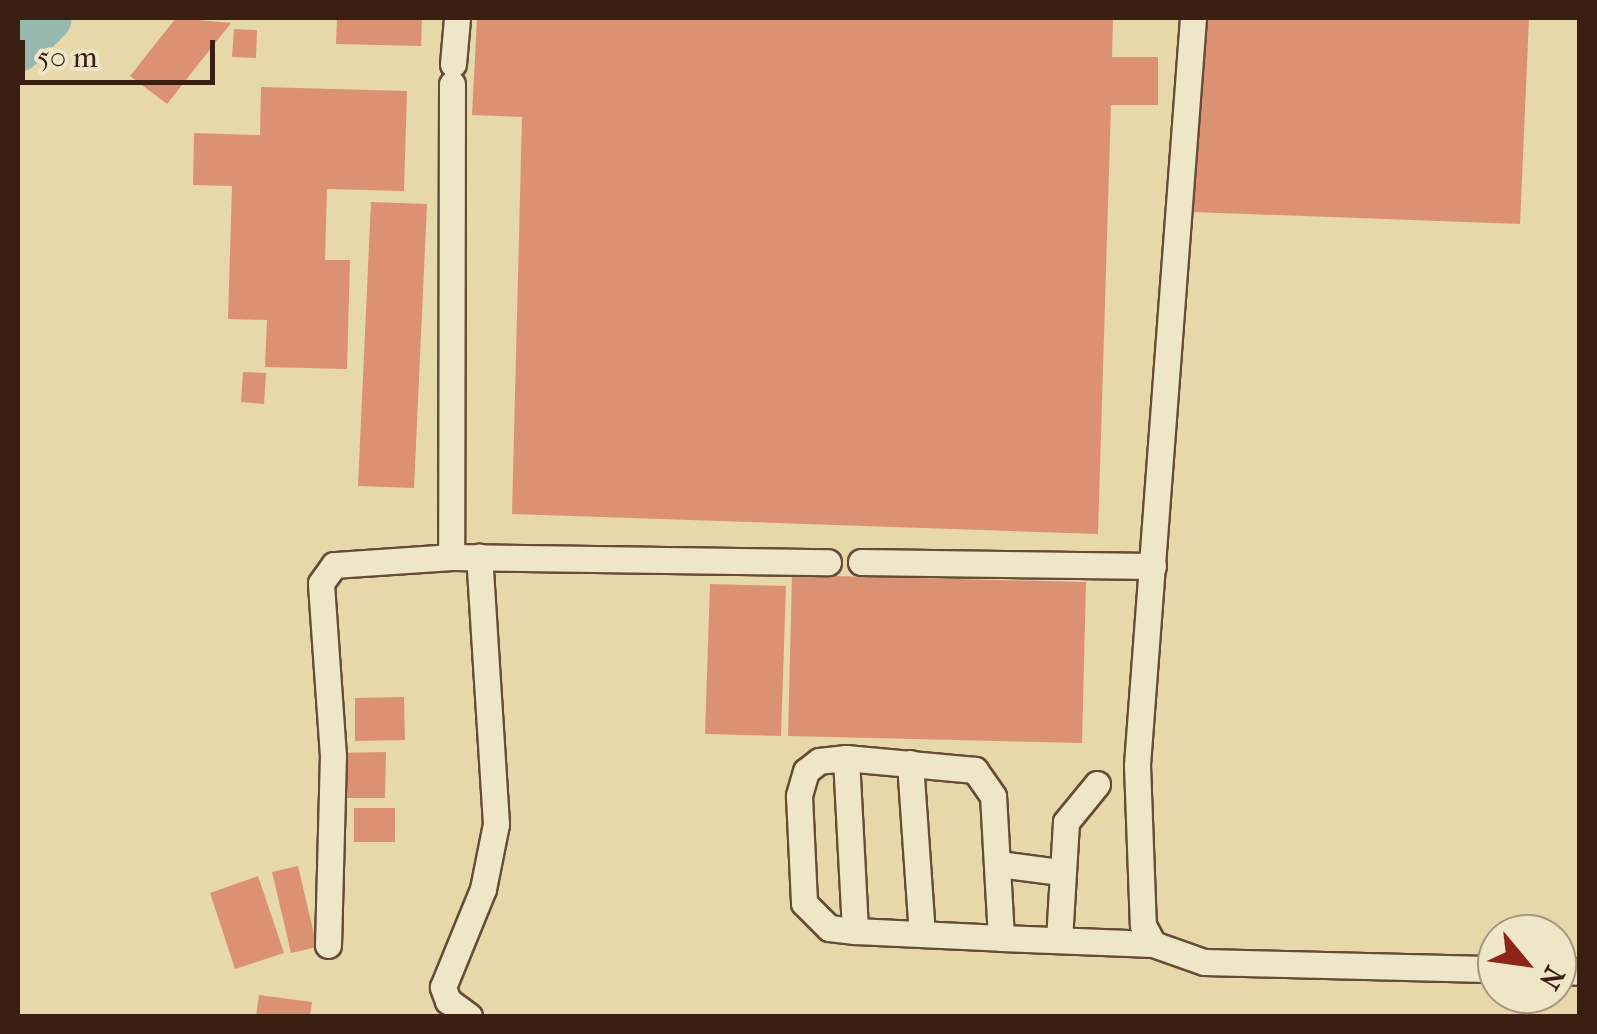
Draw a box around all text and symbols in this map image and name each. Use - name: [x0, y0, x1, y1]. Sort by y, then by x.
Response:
- scale bar: [25, 20, 220, 82]
- text: 50 m: [37, 40, 98, 75]
- north arrow: [1477, 914, 1577, 1014]
- text: N: [1532, 961, 1572, 995]

